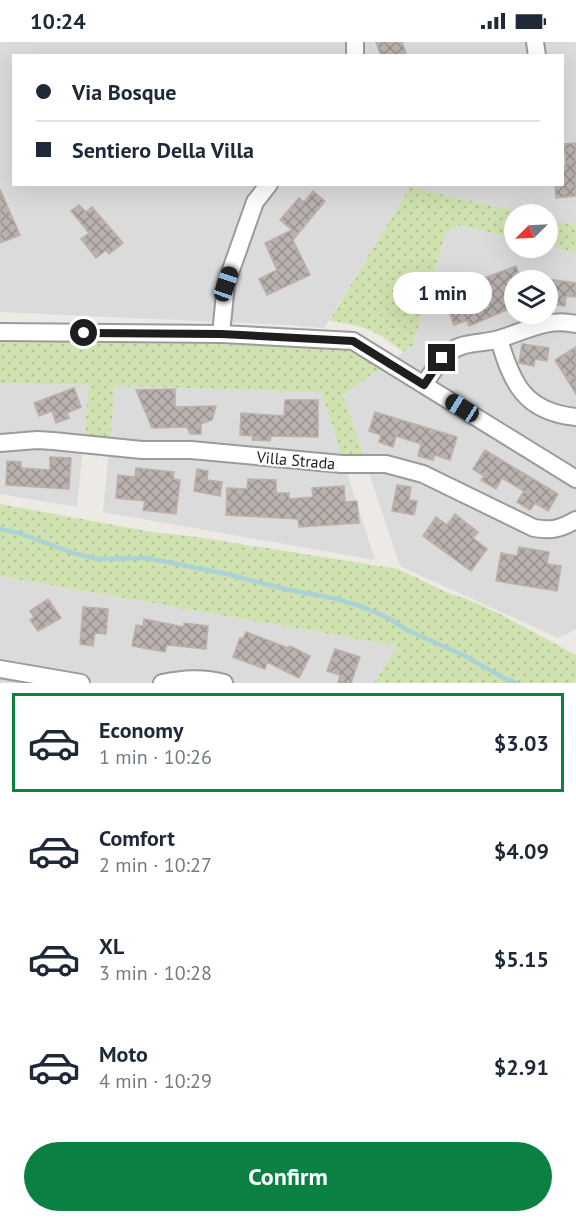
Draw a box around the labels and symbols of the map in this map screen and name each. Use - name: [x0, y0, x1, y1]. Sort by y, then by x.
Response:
- north arrow: [504, 204, 558, 258]
- car: [212, 264, 240, 304]
- callout: 1 min: [392, 271, 492, 313]
- route start: [70, 319, 97, 346]
- route end: [428, 344, 455, 371]
- car: [442, 391, 482, 425]
- street label: Villa Strada: [255, 447, 336, 473]

